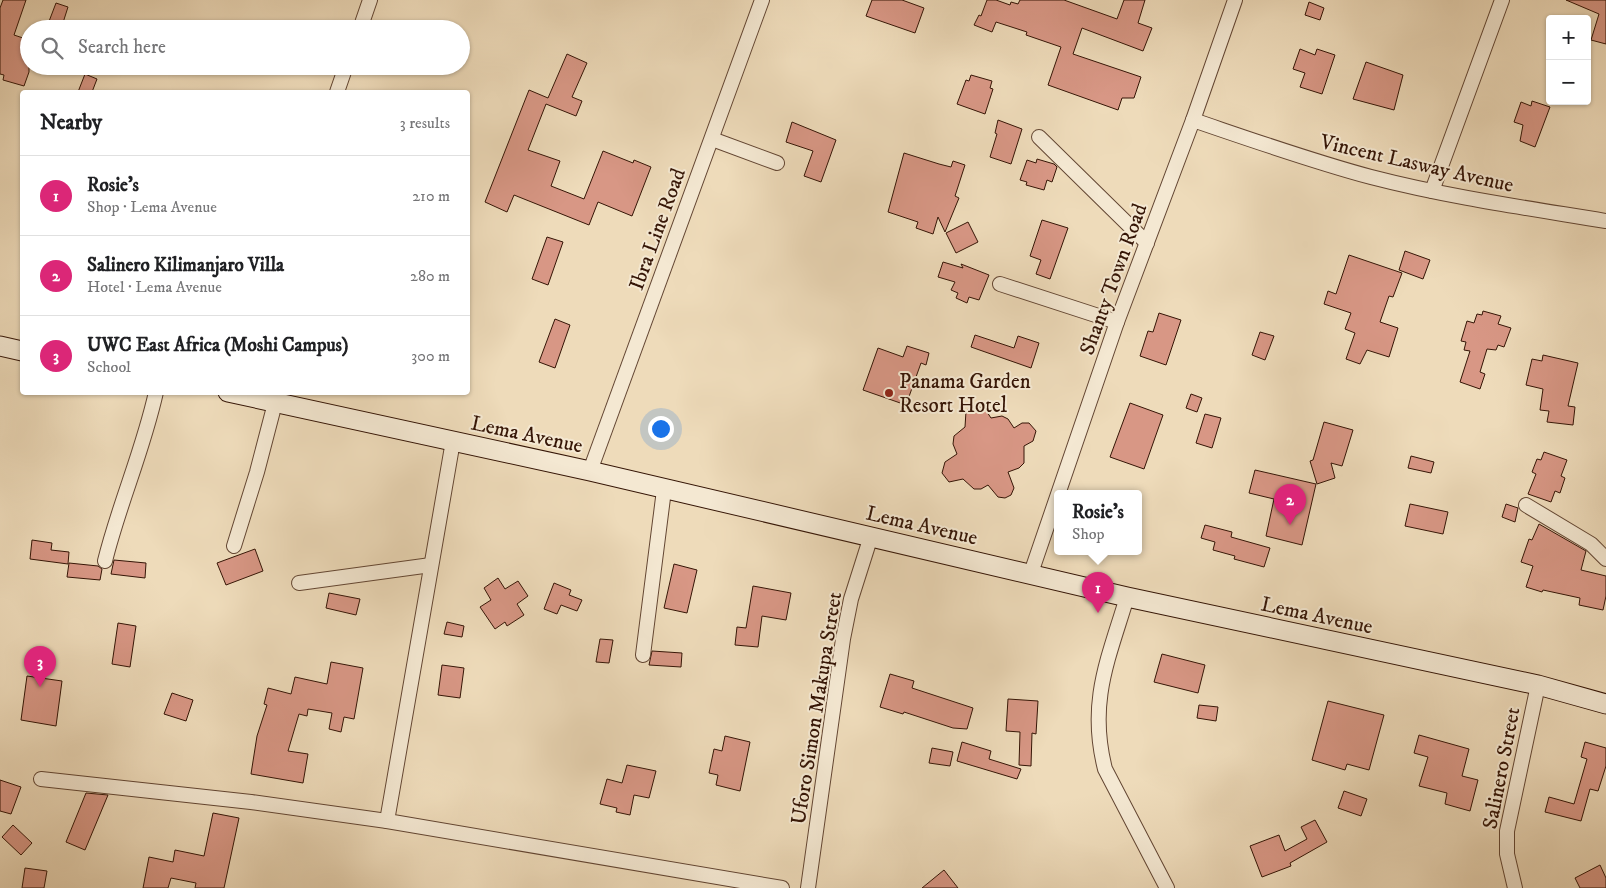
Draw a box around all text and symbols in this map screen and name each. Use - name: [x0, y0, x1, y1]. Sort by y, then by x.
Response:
- map controls: [1546, 15, 1591, 105]
- button: +: [1546, 15, 1591, 60]
- search box: [20, 20, 470, 75]
- icon: search: [38, 34, 66, 62]
- text: Search here: [78, 36, 166, 59]
- button: −: [1546, 60, 1591, 105]
- text: Nearby: [40, 110, 102, 136]
- text: 3 results: [400, 113, 450, 133]
- street label: Vincent Lasway Avenue: [1317, 129, 1516, 199]
- street label: Ibra Line Road: [624, 164, 692, 294]
- text: Rosie's: [87, 174, 139, 197]
- text: 1: [53, 186, 59, 206]
- text: 210 m: [412, 186, 450, 206]
- text: Shop · Lema Avenue: [87, 197, 217, 217]
- street label: Shanty Town Road: [1074, 200, 1154, 359]
- text: Salinero Kilimanjaro Villa: [87, 254, 284, 277]
- text: 2: [52, 266, 60, 286]
- text: 280 m: [410, 266, 450, 286]
- text: Hotel · Lema Avenue: [87, 277, 222, 297]
- text: UWC East Africa (Moshi Campus): [87, 334, 348, 357]
- text: 3: [53, 346, 59, 366]
- text: 300 m: [411, 346, 450, 366]
- text: School: [87, 357, 131, 377]
- place label: Panama Garden Resort Hotel: [899, 369, 1031, 419]
- marker: Panama Garden Resort Hotel: [883, 387, 895, 399]
- street label: Lema Avenue: [469, 410, 585, 460]
- your location: [648, 416, 674, 442]
- pin: 2: [1274, 484, 1306, 525]
- popup: [1054, 490, 1142, 555]
- street label: Lema Avenue: [864, 501, 980, 551]
- text: Rosie's: [1072, 501, 1124, 524]
- text: Shop: [1072, 524, 1105, 544]
- pin: 1: [1082, 572, 1114, 613]
- street label: Uforo Simon Makupa Street: [786, 590, 848, 826]
- street label: Lema Avenue: [1259, 591, 1375, 641]
- pin: 3: [24, 646, 56, 687]
- street label: Salinero Street: [1477, 705, 1527, 831]

